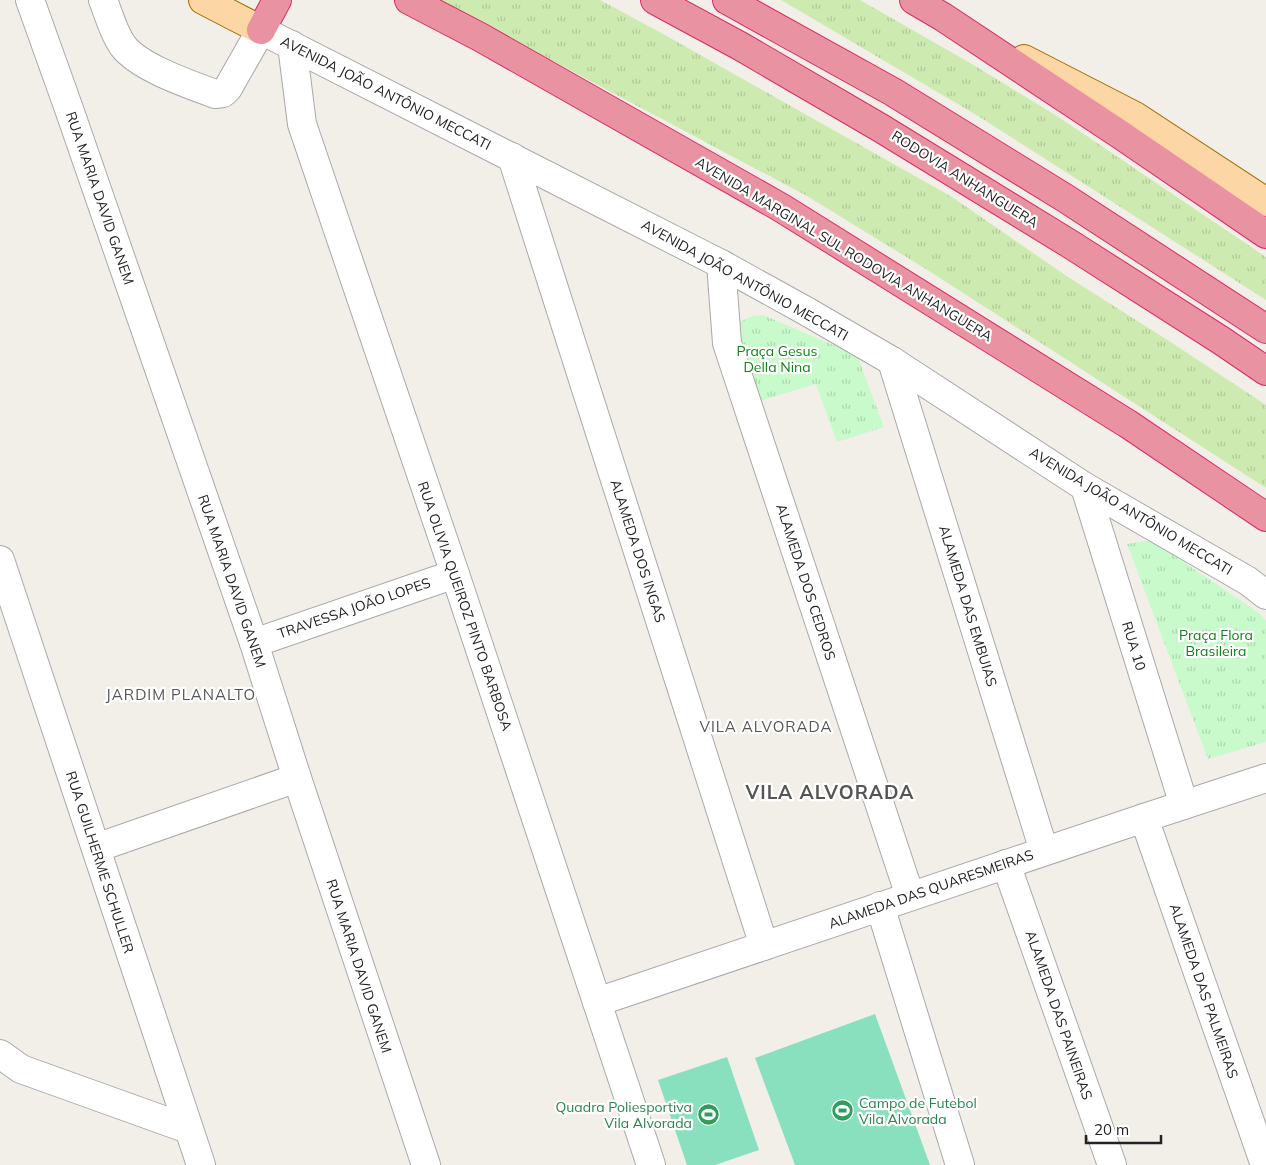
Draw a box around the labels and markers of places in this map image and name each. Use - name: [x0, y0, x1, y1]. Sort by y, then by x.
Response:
- place label: Campo de Futebol Vila Alvorada: [859, 1094, 977, 1128]
- place label: Quadra Poliesportiva Vila Alvorada: [555, 1098, 692, 1132]
- sports icon: Campo de Futebol Vila Alvorada: [831, 1099, 855, 1123]
- sports icon: Quadra Poliesportiva Vila Alvorada: [696, 1103, 720, 1127]

